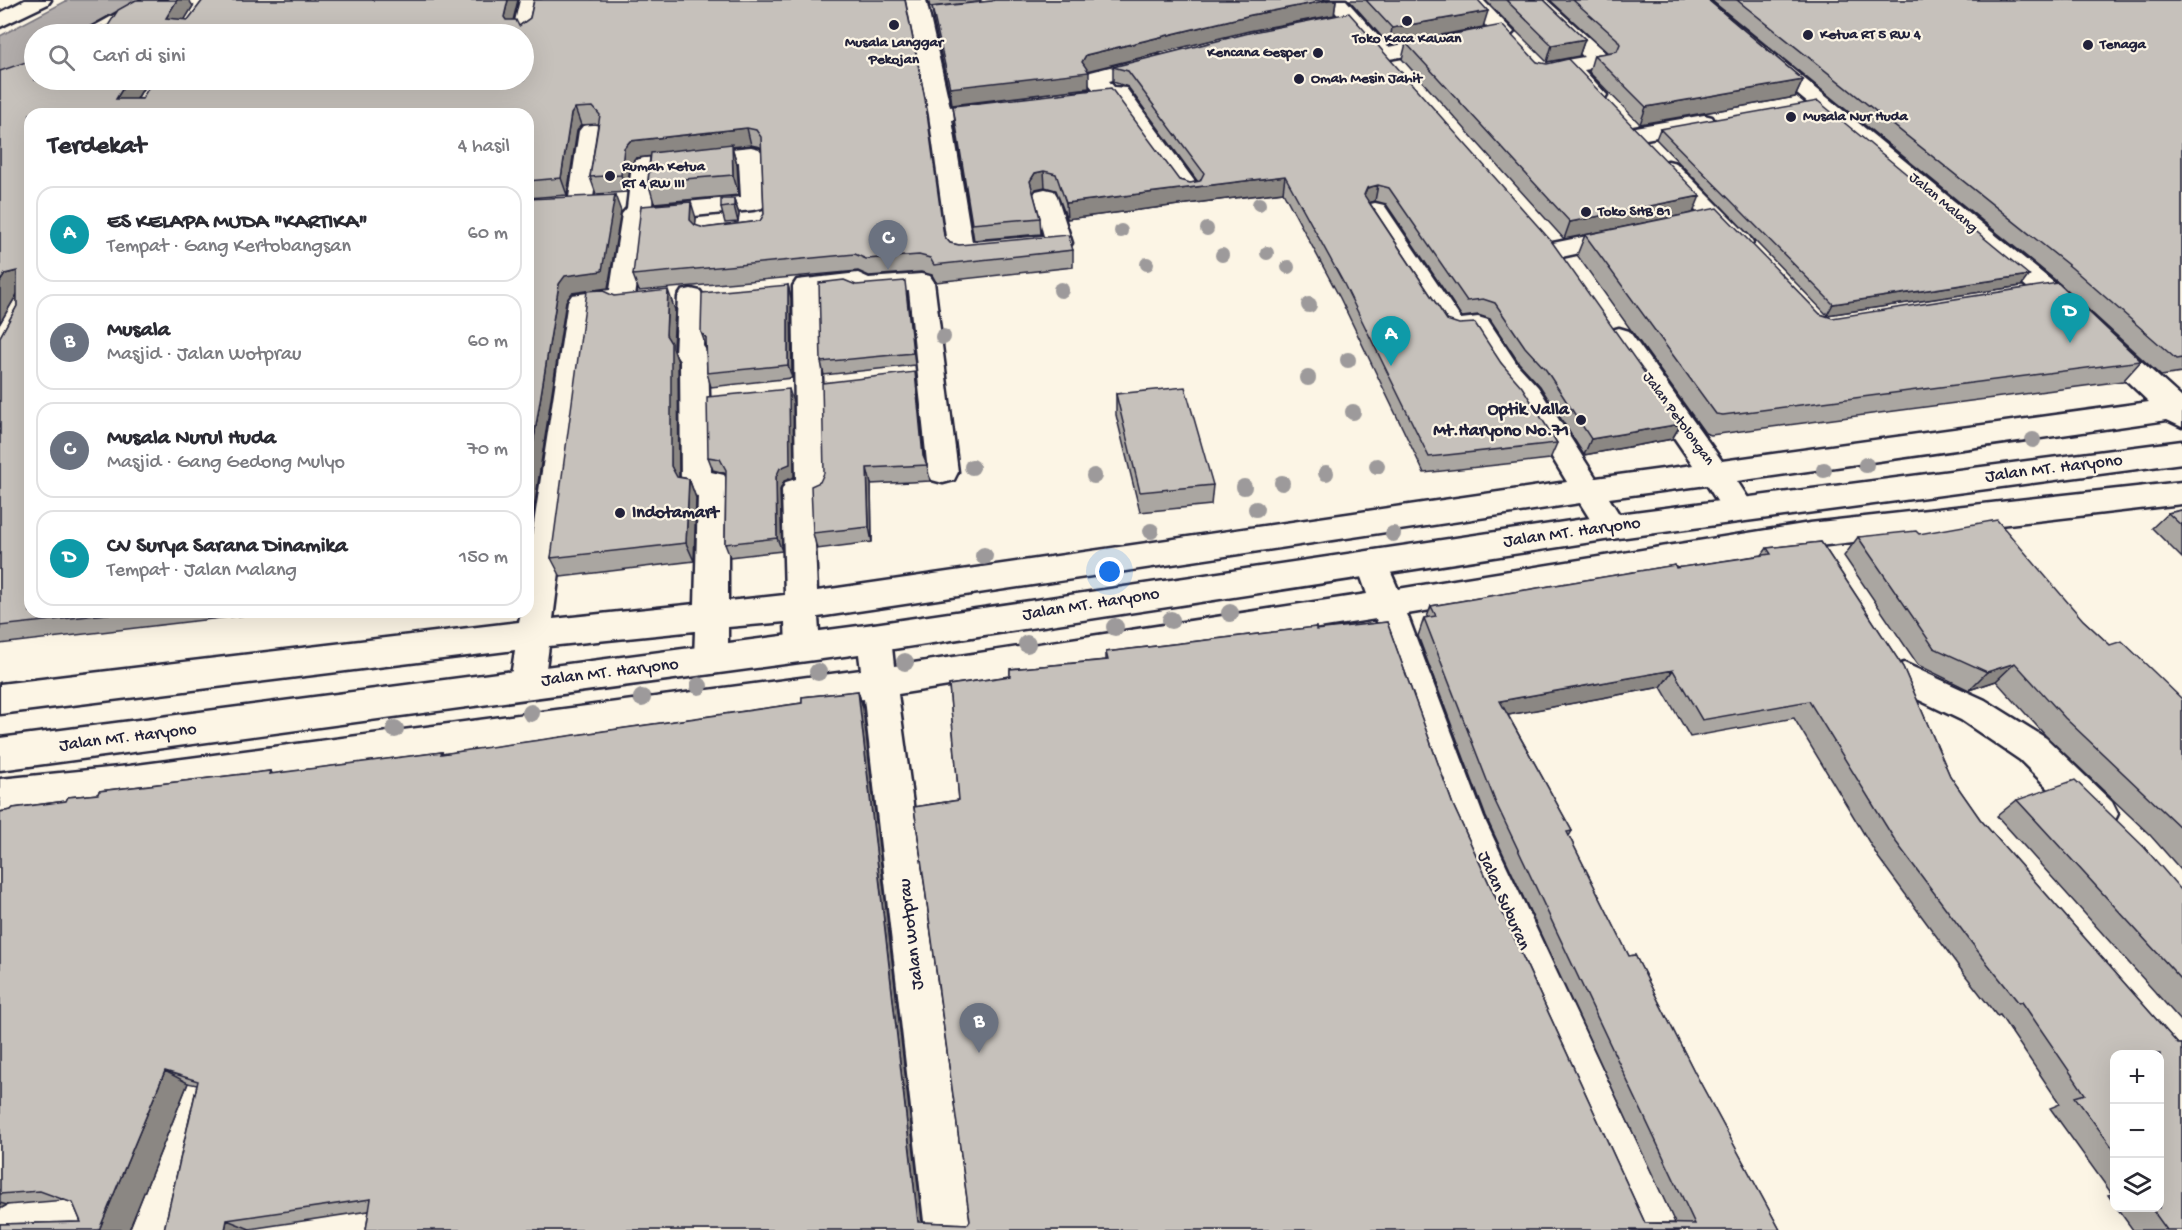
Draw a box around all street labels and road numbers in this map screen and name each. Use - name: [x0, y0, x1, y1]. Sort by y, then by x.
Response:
- street label: Jalan Malang: [1905, 169, 1981, 237]
- street label: Jalan Petolongan: [1638, 369, 1718, 469]
- street label: Jalan MT. Haryono: [1984, 450, 2124, 488]
- street label: Jalan MT. Haryono: [1502, 513, 1642, 553]
- street label: Jalan MT. Haryono: [1021, 584, 1161, 626]
- street label: Jalan MT. Haryono: [540, 654, 680, 692]
- street label: Jalan MT. Haryono: [58, 719, 198, 757]
- street label: Jalan Suburan: [1472, 848, 1534, 954]
- street label: Jalan Wotprau: [895, 877, 929, 991]

